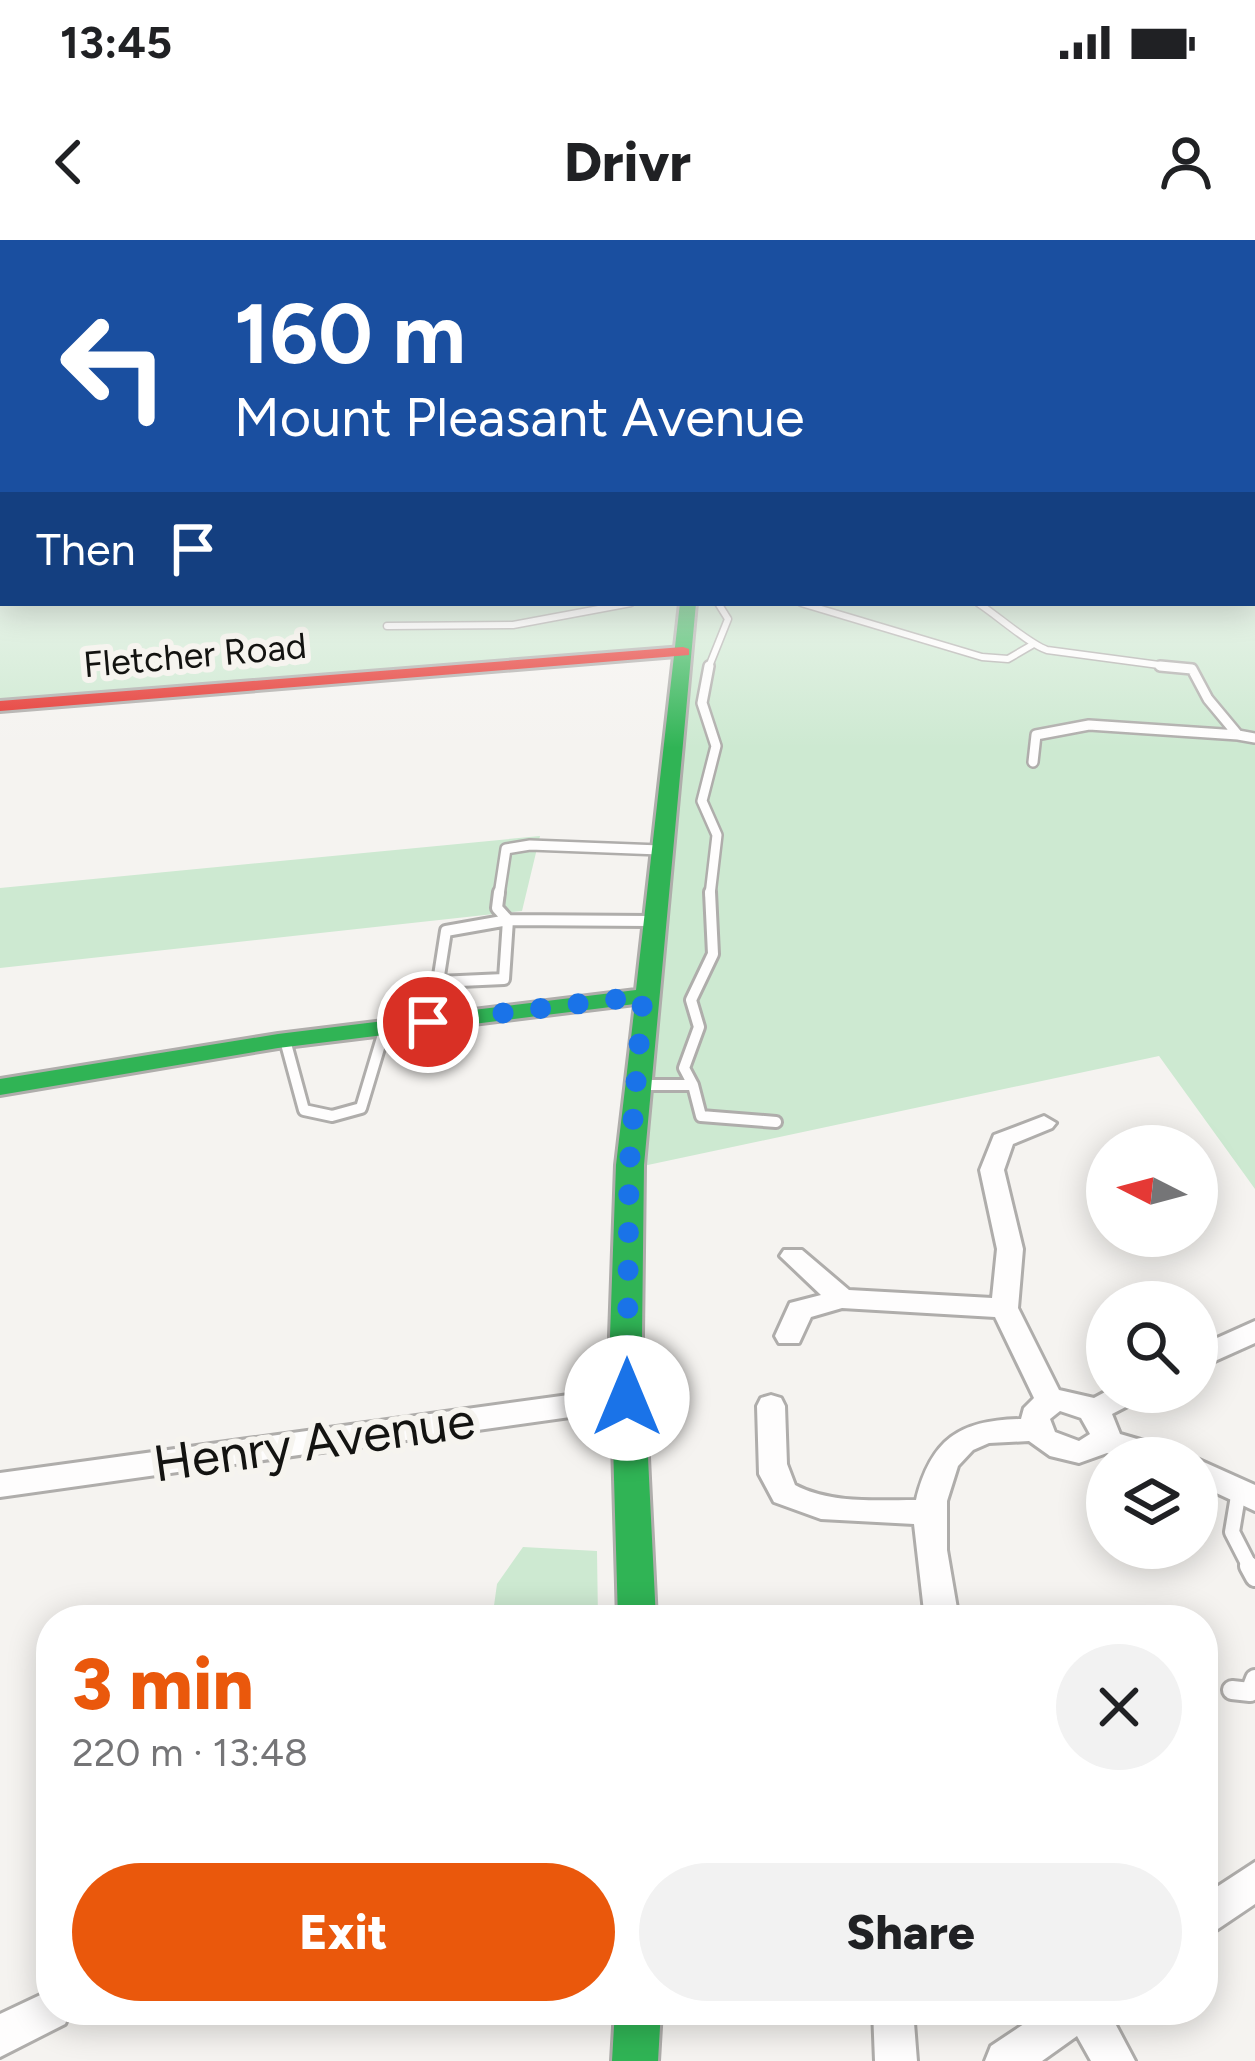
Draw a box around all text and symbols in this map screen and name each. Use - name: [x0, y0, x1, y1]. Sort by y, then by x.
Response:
- text: 13:45: [60, 15, 172, 69]
- icon: back: [36, 129, 102, 195]
- icon: person: [1153, 129, 1219, 195]
- text: Drivr: [564, 130, 691, 195]
- text: 160 m: [234, 283, 466, 384]
- icon: left: [36, 288, 192, 444]
- text: Mount Pleasant Avenue: [234, 385, 804, 450]
- icon: arrive: [160, 516, 226, 582]
- text: Then: [36, 522, 136, 576]
- street label: Fletcher Road: [82, 624, 308, 686]
- pin: [377, 971, 479, 1073]
- icon: arrive: [395, 989, 461, 1055]
- north arrow: [1086, 1125, 1218, 1257]
- map controls: [1086, 1125, 1218, 1569]
- button: search: [1086, 1281, 1218, 1413]
- position arrow: [564, 1335, 690, 1461]
- street label: Henry Avenue: [149, 1389, 479, 1495]
- button: layers: [1086, 1437, 1218, 1569]
- text: 3 min: [72, 1641, 254, 1727]
- button: close: [1056, 1644, 1182, 1770]
- text: 220 m · 13:48: [72, 1729, 308, 1776]
- button: Exit: [72, 1863, 615, 2001]
- button: Share: [639, 1863, 1182, 2001]

